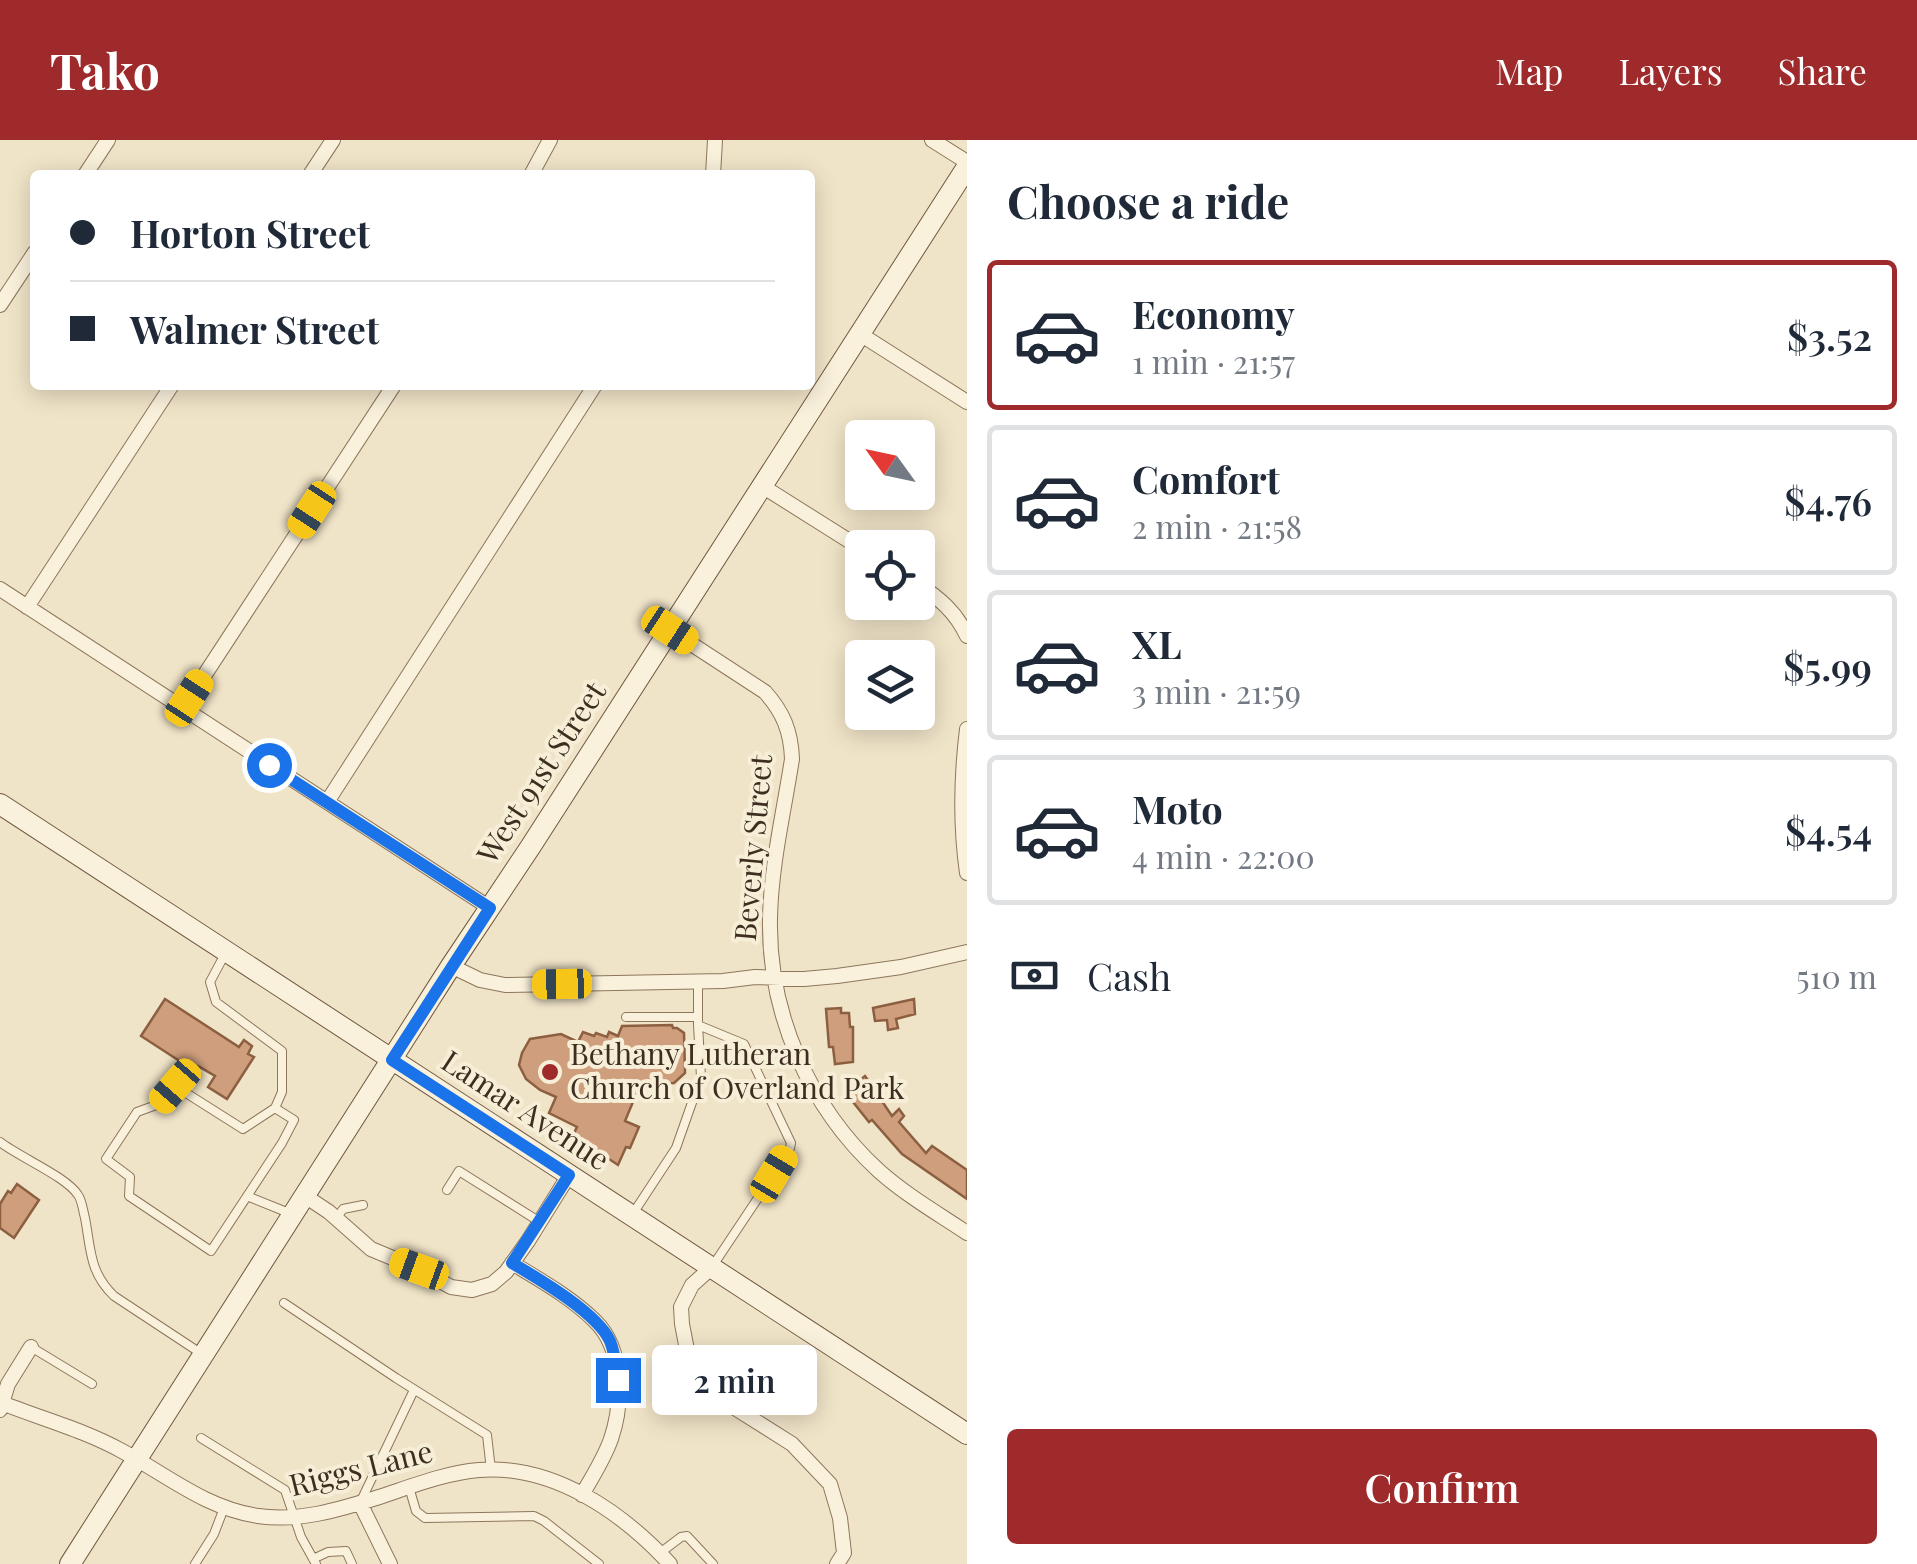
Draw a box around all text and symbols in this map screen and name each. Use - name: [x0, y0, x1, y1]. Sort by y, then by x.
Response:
- text: Tako: [50, 38, 160, 102]
- text: Map: [1495, 47, 1563, 94]
- text: Layers: [1618, 47, 1723, 94]
- text: Share: [1778, 47, 1867, 94]
- text: Choose a ride: [1007, 170, 1289, 230]
- text: Horton Street: [130, 207, 370, 258]
- text: Economy: [1132, 288, 1295, 339]
- icon: car: [1012, 290, 1102, 380]
- text: Walmer Street: [130, 303, 379, 354]
- text: $3.52: [1787, 310, 1872, 361]
- text: 1 min · 21:57: [1132, 339, 1295, 382]
- north arrow: [845, 420, 935, 510]
- map controls: [845, 420, 935, 730]
- text: Comfort: [1132, 453, 1280, 504]
- icon: car: [1012, 455, 1102, 545]
- text: $4.76: [1784, 475, 1872, 526]
- car: [283, 477, 341, 543]
- text: 2 min · 21:58: [1132, 504, 1302, 547]
- button: locate: [845, 530, 935, 620]
- car: [637, 601, 703, 659]
- text: XL: [1132, 618, 1181, 669]
- icon: car: [1012, 620, 1102, 710]
- button: layers: [845, 640, 935, 730]
- text: $5.99: [1783, 640, 1872, 691]
- car: [160, 665, 218, 731]
- text: 3 min · 21:59: [1132, 669, 1301, 712]
- street label: West 91st Street: [466, 673, 614, 871]
- route start: [247, 743, 292, 788]
- street label: Beverly Street: [724, 753, 780, 943]
- text: Moto: [1132, 783, 1223, 834]
- icon: car: [1012, 785, 1102, 875]
- text: $4.54: [1785, 805, 1872, 856]
- text: 4 min · 22:00: [1132, 834, 1315, 877]
- icon: cash: [1007, 948, 1062, 1003]
- text: Cash: [1087, 950, 1171, 1001]
- text: 510 m: [1796, 954, 1877, 997]
- car: [532, 968, 592, 1000]
- place label: Bethany Lutheran Church of Overland Park: [570, 1033, 905, 1107]
- street label: Lamar Avenue: [435, 1040, 618, 1178]
- car: [144, 1054, 206, 1118]
- marker: Bethany Lutheran Church of Overland Park: [539, 1061, 561, 1083]
- car: [746, 1141, 802, 1207]
- car: [386, 1245, 452, 1293]
- callout: 2 min: [653, 1345, 818, 1415]
- route end: [596, 1358, 641, 1403]
- text: 2 min: [694, 1358, 775, 1401]
- button: Confirm: [1007, 1429, 1877, 1544]
- street label: Riggs Lane: [285, 1430, 436, 1504]

